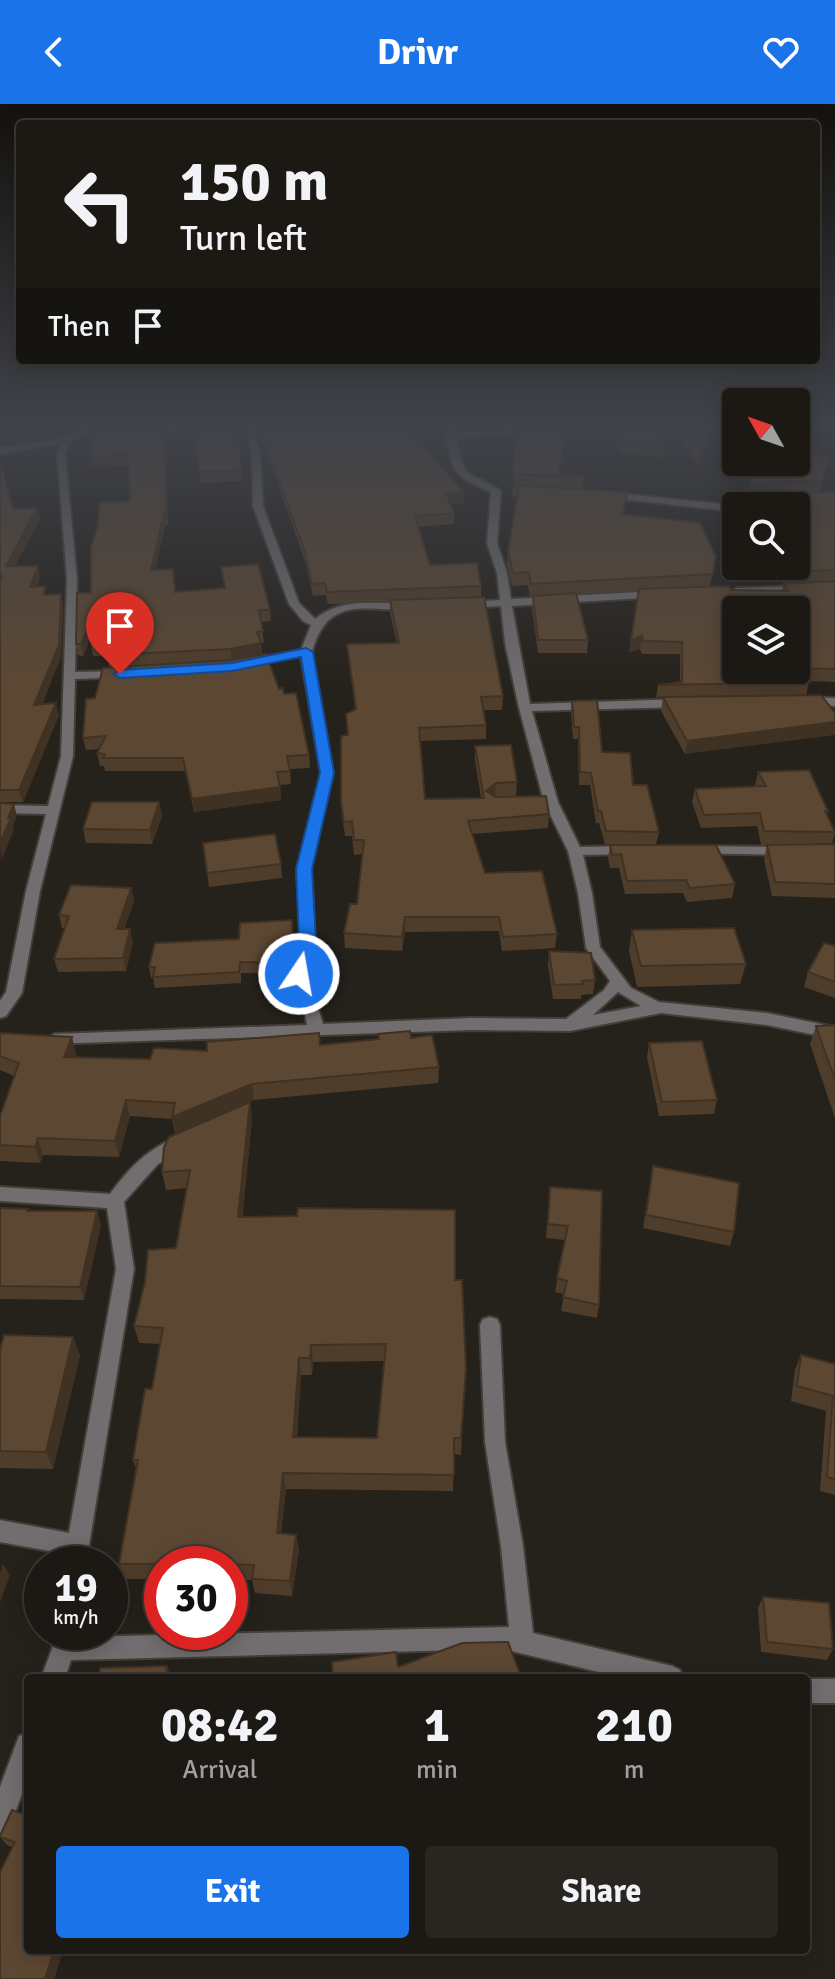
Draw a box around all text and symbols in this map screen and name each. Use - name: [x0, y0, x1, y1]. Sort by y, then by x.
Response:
- icon: back: [32, 30, 76, 74]
- text: Drivr: [377, 30, 458, 75]
- icon: heart: [759, 30, 803, 74]
- text: 150 m: [180, 147, 328, 216]
- icon: left: [48, 152, 152, 256]
- text: Turn left: [180, 216, 307, 261]
- icon: arrive: [126, 304, 170, 348]
- text: Then: [48, 308, 110, 345]
- north arrow: [722, 388, 810, 476]
- map controls: [722, 388, 810, 684]
- button: search: [722, 492, 810, 580]
- pin: [86, 592, 154, 674]
- button: layers: [722, 596, 810, 684]
- icon: arrive: [98, 604, 142, 648]
- position arrow: [257, 932, 341, 1016]
- speed limit sign: 30: [144, 1546, 248, 1650]
- text: 19: [54, 1563, 98, 1613]
- text: km/h: [53, 1605, 99, 1630]
- text: 08:42: [161, 1696, 279, 1755]
- text: 1: [424, 1696, 450, 1755]
- text: 210: [595, 1696, 673, 1755]
- text: Arrival: [183, 1754, 257, 1786]
- text: min: [416, 1754, 458, 1786]
- text: m: [624, 1754, 644, 1786]
- button: Exit: [56, 1846, 409, 1938]
- button: Share: [425, 1846, 778, 1938]

